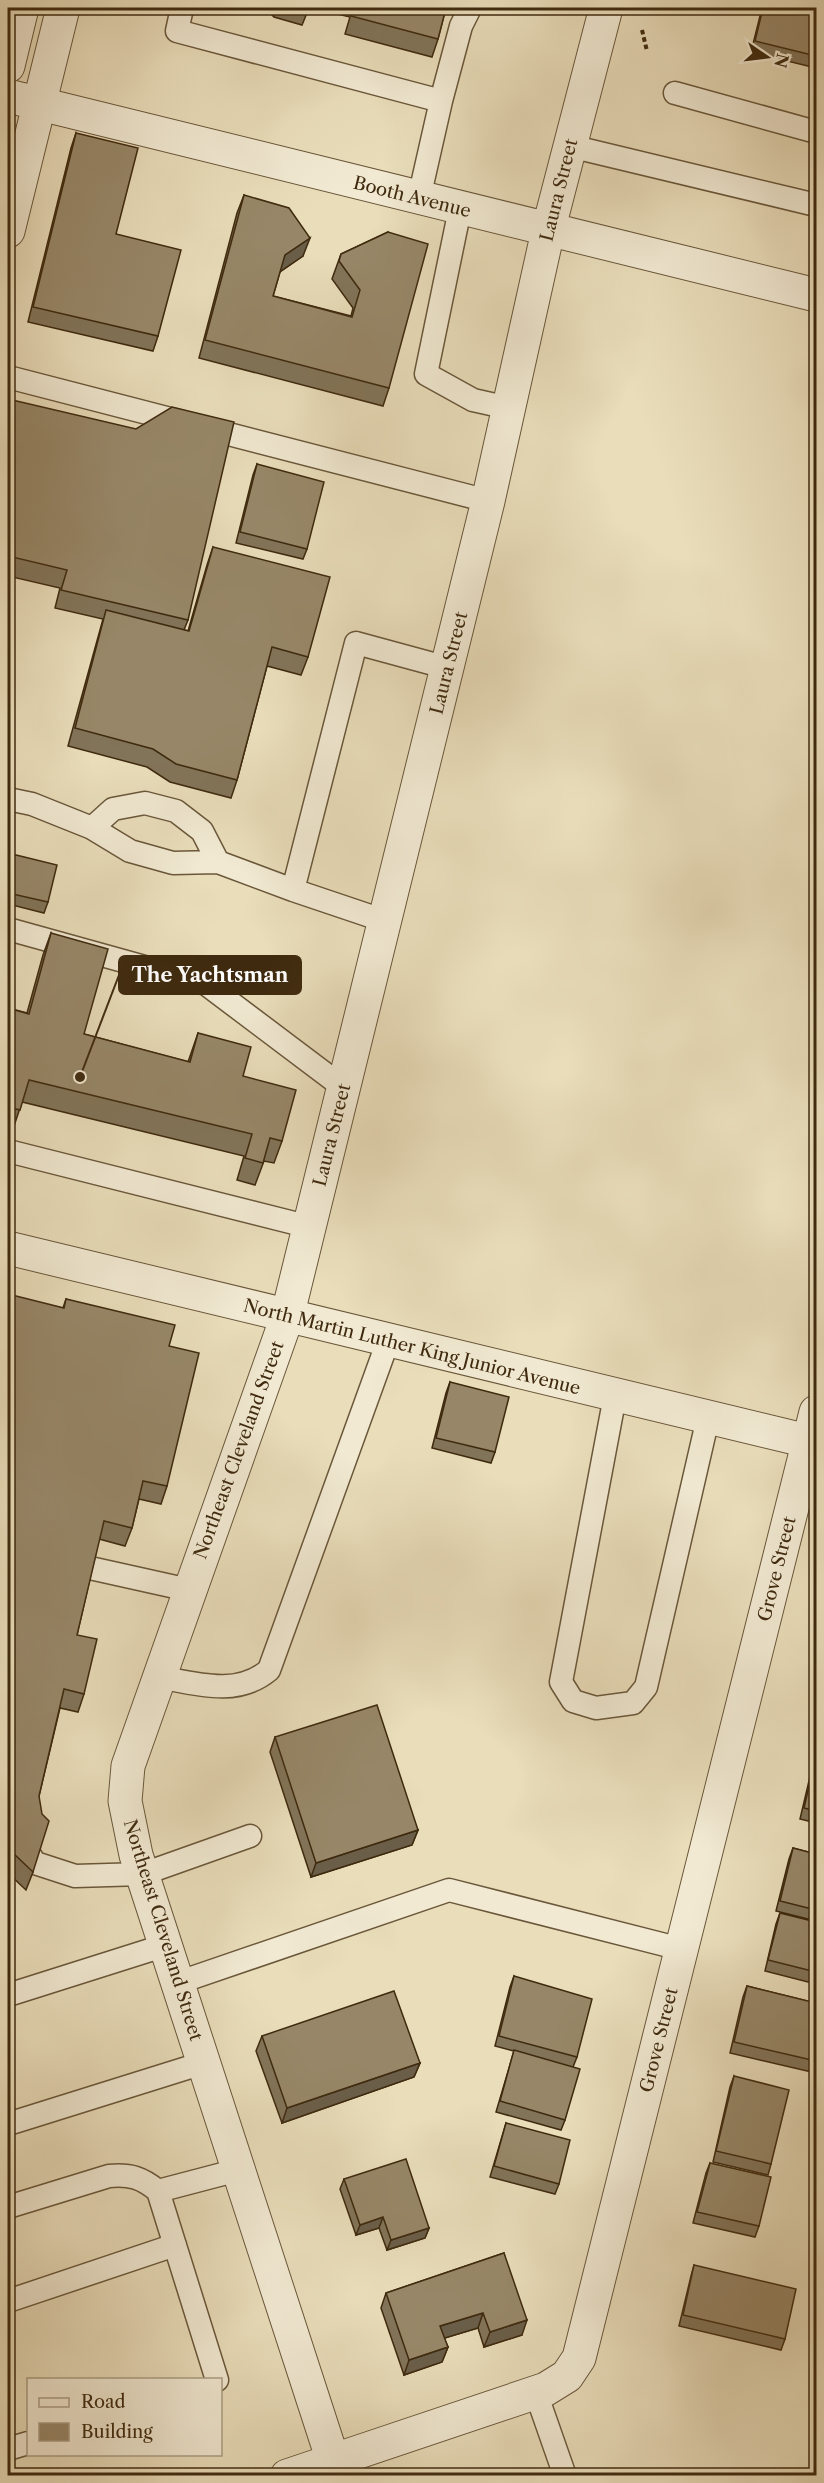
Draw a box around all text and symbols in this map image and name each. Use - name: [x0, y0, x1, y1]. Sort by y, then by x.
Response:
- north arrow: [737, 27, 797, 87]
- text: N: [770, 51, 793, 70]
- street label: Laura Street: [536, 136, 583, 244]
- street label: Booth Avenue: [351, 172, 473, 222]
- street label: Laura Street: [426, 609, 473, 717]
- callout: The Yachtsman: [119, 956, 301, 994]
- text: The Yachtsman: [131, 963, 289, 987]
- street label: Laura Street: [309, 1081, 356, 1189]
- street label: North Martin Luther King Junior Avenue: [241, 1294, 583, 1400]
- street label: Northeast Cleveland Street: [189, 1337, 289, 1562]
- street label: Grove Street: [753, 1514, 801, 1624]
- street label: Northeast Cleveland Street: [119, 1817, 207, 2044]
- street label: Grove Street: [635, 1985, 683, 2095]
- legend: [27, 2378, 222, 2456]
- text: Road: [81, 2391, 126, 2413]
- text: Building: [81, 2421, 153, 2443]

